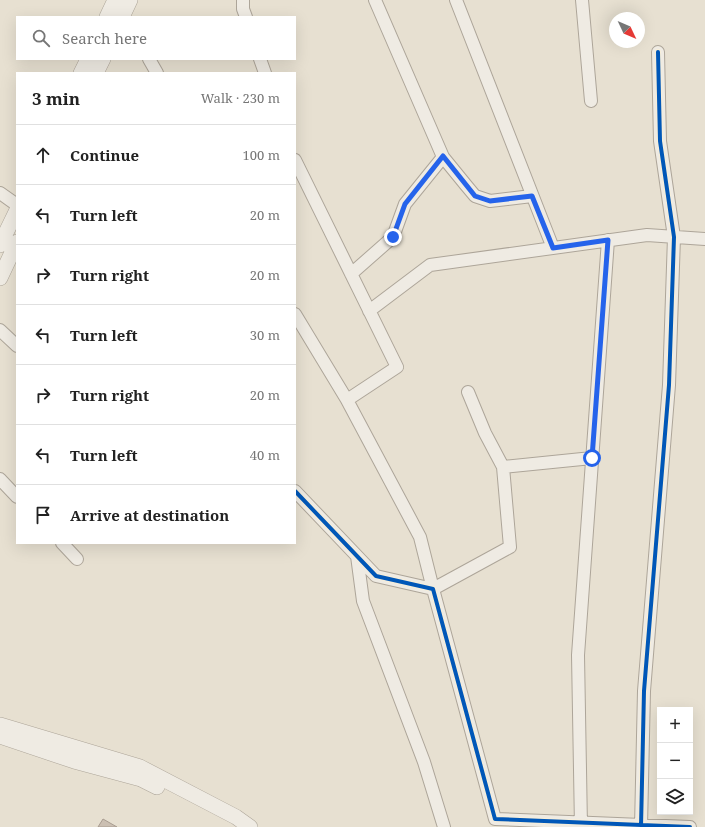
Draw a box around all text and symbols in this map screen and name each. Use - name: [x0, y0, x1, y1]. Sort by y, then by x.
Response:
- north arrow: [609, 12, 645, 48]
- search box: [16, 16, 296, 60]
- icon: search: [30, 27, 52, 49]
- text: Search here: [62, 28, 147, 48]
- text: 3 min: [32, 87, 80, 110]
- text: Walk · 230 m: [201, 89, 280, 107]
- icon: ahead: [32, 144, 54, 166]
- text: Continue: [70, 145, 139, 165]
- text: 100 m: [243, 146, 280, 164]
- icon: left: [32, 204, 54, 226]
- text: Turn left: [70, 205, 138, 225]
- text: 20 m: [250, 206, 280, 224]
- route end: [384, 228, 402, 246]
- icon: right: [32, 264, 54, 286]
- text: Turn right: [70, 265, 149, 285]
- text: 20 m: [250, 266, 280, 284]
- icon: left: [32, 324, 54, 346]
- text: Turn left: [70, 325, 138, 345]
- text: 30 m: [250, 326, 280, 344]
- icon: right: [32, 384, 54, 406]
- text: Turn right: [70, 385, 149, 405]
- text: 20 m: [250, 386, 280, 404]
- icon: left: [32, 444, 54, 466]
- text: Turn left: [70, 445, 138, 465]
- text: 40 m: [250, 446, 280, 464]
- route start: [583, 449, 601, 467]
- icon: arrive: [32, 504, 54, 526]
- text: Arrive at destination: [70, 505, 229, 525]
- map controls: [657, 707, 693, 815]
- button: +: [657, 707, 693, 743]
- button: −: [657, 743, 693, 779]
- button: layers: [657, 779, 693, 815]

